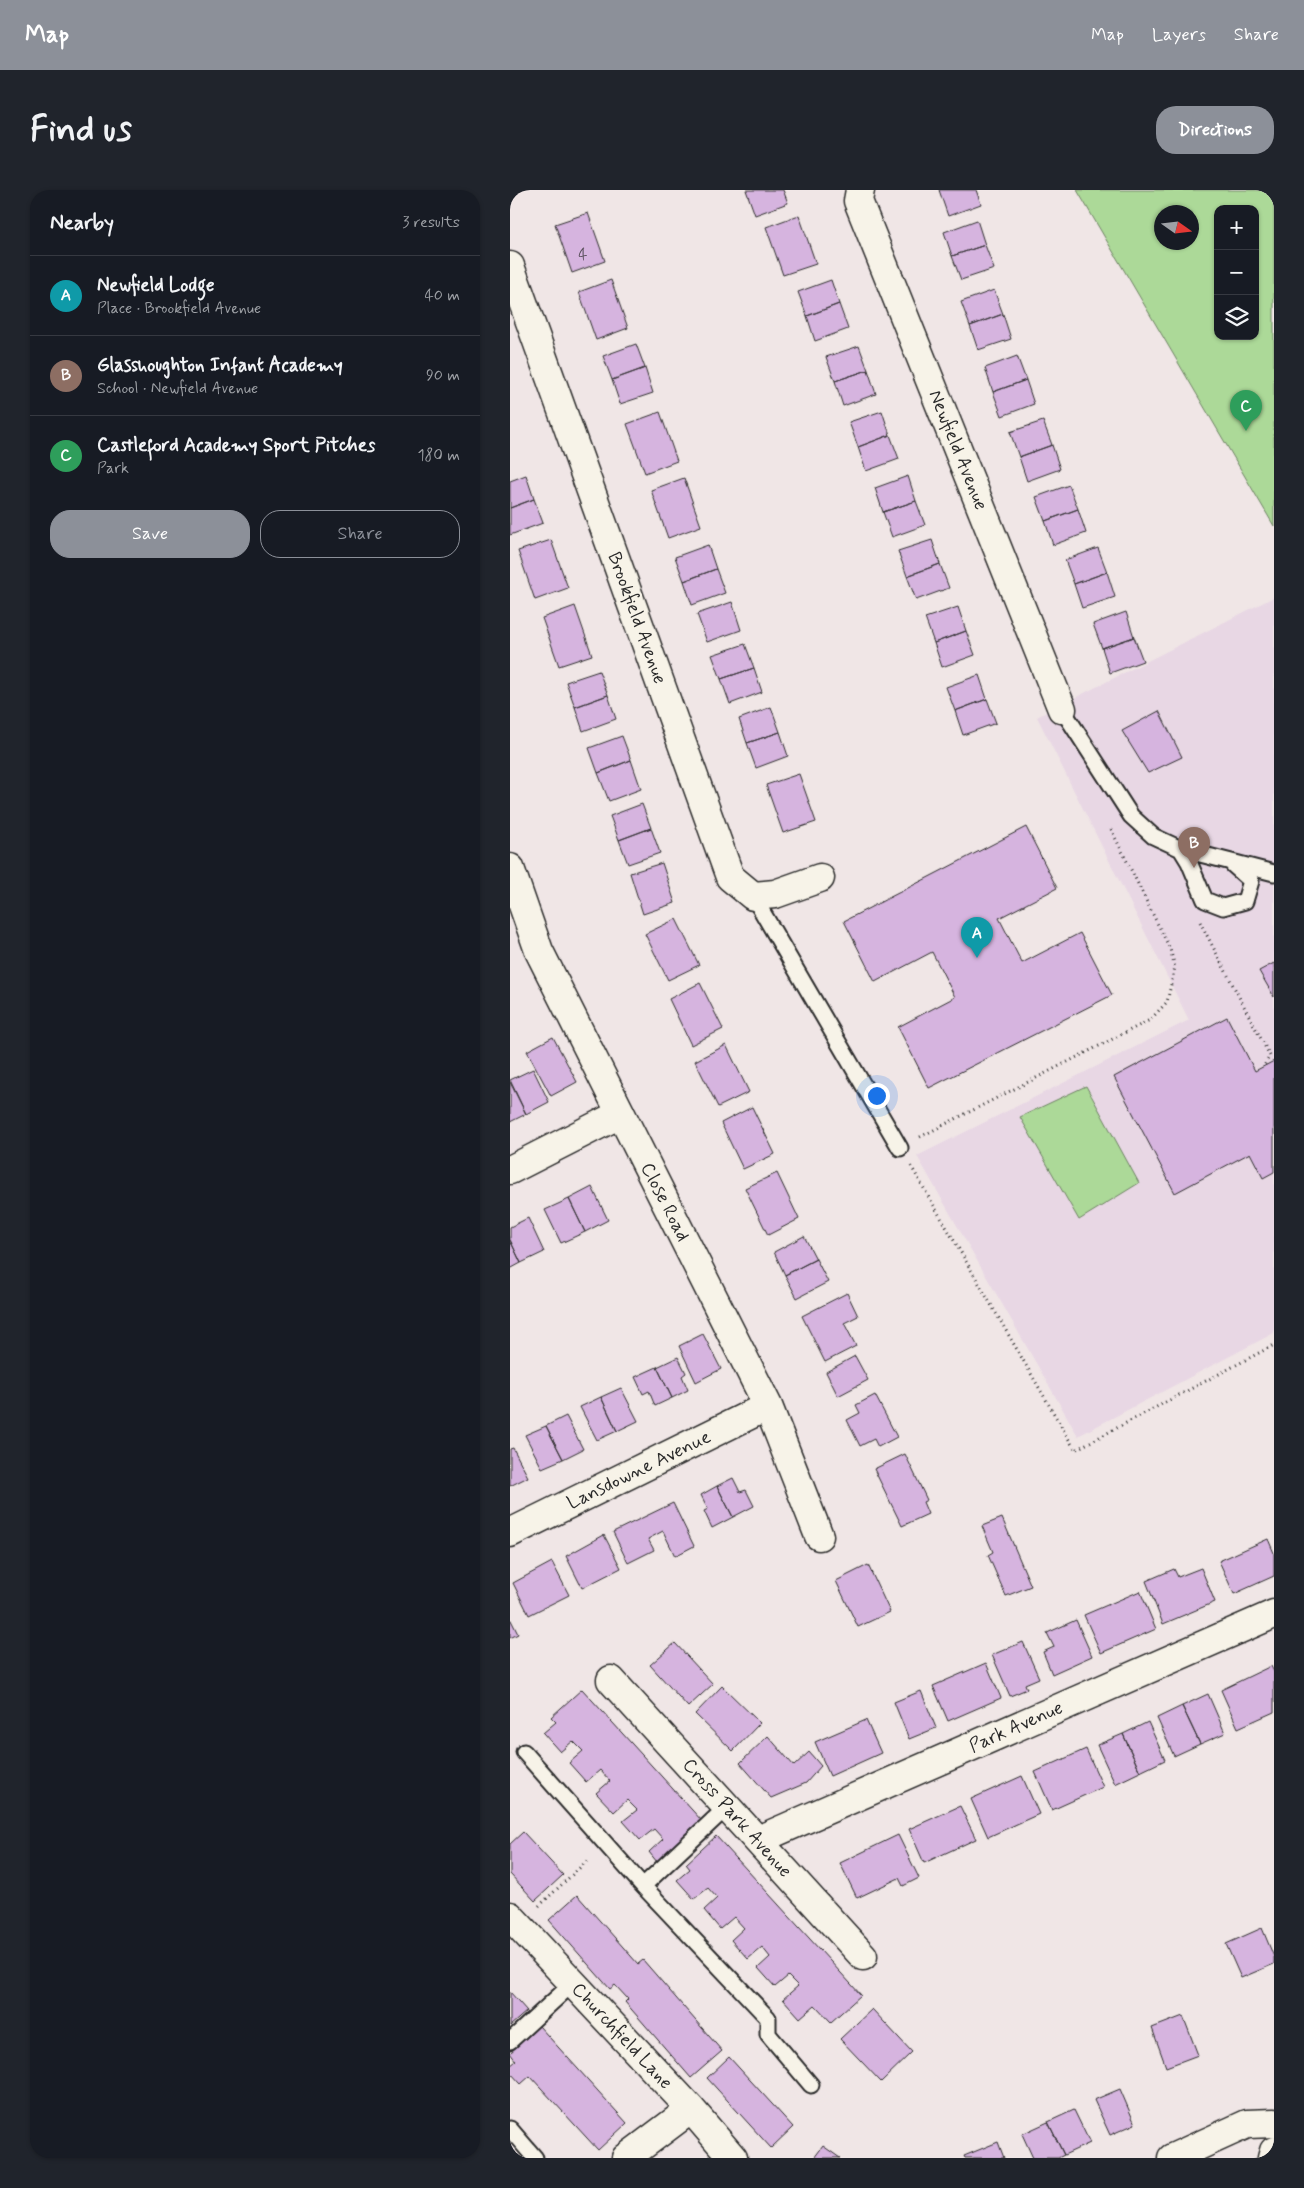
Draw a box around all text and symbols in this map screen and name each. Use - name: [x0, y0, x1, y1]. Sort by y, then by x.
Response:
- text: Map: [25, 20, 69, 51]
- text: Map: [1091, 23, 1124, 47]
- text: Layers: [1152, 23, 1206, 47]
- text: Share: [1234, 23, 1279, 47]
- button: Directions: [1156, 106, 1274, 154]
- text: Find us: [30, 107, 132, 153]
- north arrow: [1154, 205, 1199, 250]
- map controls: [1214, 205, 1259, 340]
- button: +: [1214, 205, 1259, 250]
- text: Nearby: [50, 209, 114, 237]
- text: 3 results: [402, 212, 460, 233]
- house number: 4: [578, 244, 588, 265]
- button: −: [1214, 250, 1259, 295]
- text: Newfield Lodge: [97, 273, 215, 298]
- text: A: [61, 285, 71, 306]
- text: 40 m: [424, 285, 460, 306]
- button: layers: [1214, 295, 1259, 340]
- text: Place · Brookfield Avenue: [97, 298, 261, 319]
- text: Glasshoughton Infant Academy: [97, 353, 343, 378]
- text: B: [61, 365, 71, 386]
- text: 90 m: [426, 365, 460, 386]
- text: School · Newfield Avenue: [97, 378, 258, 399]
- street label: Newfield Avenue: [922, 386, 994, 514]
- pin: C: [1230, 390, 1262, 431]
- text: Castleford Academy Sport Pitches: [97, 433, 375, 458]
- text: C: [60, 445, 72, 466]
- text: 180 m: [417, 445, 460, 466]
- text: Park: [97, 458, 129, 479]
- button: Save: [50, 510, 250, 558]
- button: Share: [260, 510, 460, 558]
- street label: Brookfield Avenue: [602, 549, 672, 687]
- pin: B: [1178, 827, 1210, 868]
- pin: A: [961, 917, 993, 958]
- your location: [864, 1083, 890, 1109]
- street label: Close Road: [635, 1158, 695, 1246]
- street label: Lansdowne Avenue: [563, 1424, 715, 1516]
- street label: Park Avenue: [965, 1695, 1067, 1759]
- street label: Cross Park Avenue: [677, 1753, 797, 1883]
- street label: Churchfield Lane: [566, 1977, 678, 2095]

